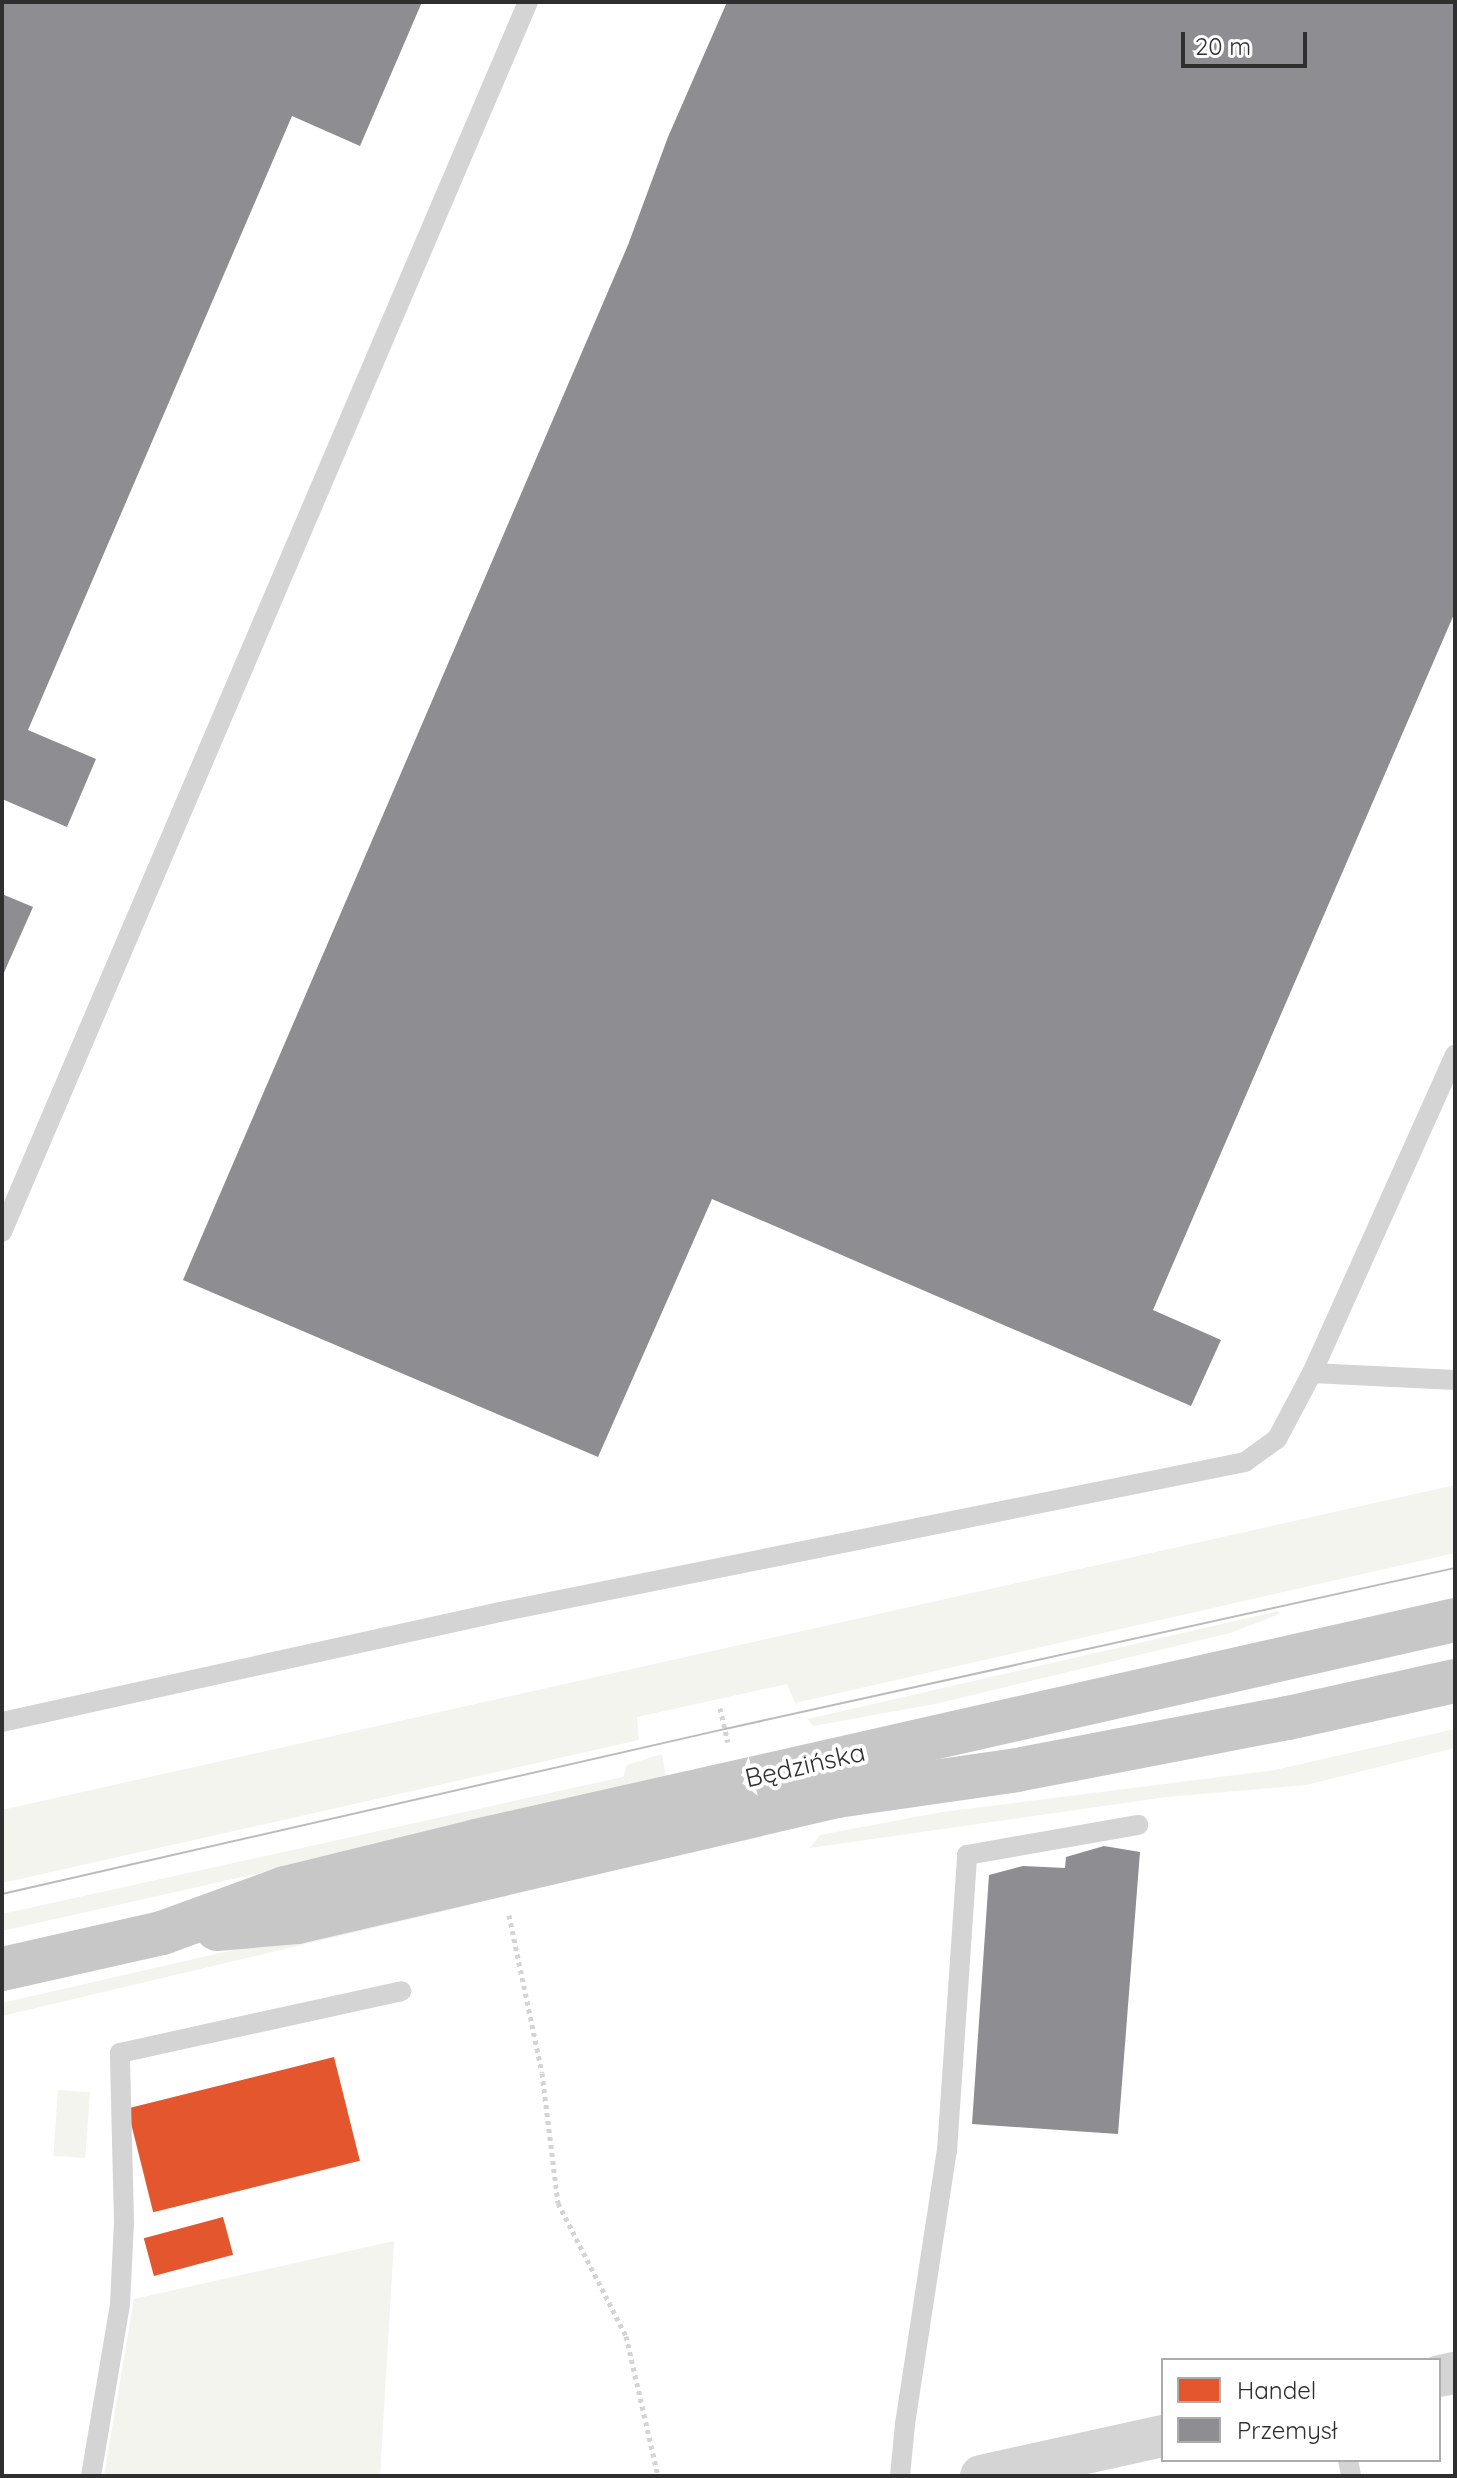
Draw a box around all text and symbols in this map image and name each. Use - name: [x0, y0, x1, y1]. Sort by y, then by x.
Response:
- scale bar: [1185, 16, 1311, 66]
- text: 20 m: [1195, 31, 1251, 61]
- street label: Będzińska: [742, 1736, 868, 1794]
- legend: [1161, 2358, 1441, 2462]
- text: Handel: [1237, 2375, 1316, 2405]
- text: Przemysł: [1237, 2415, 1337, 2445]

